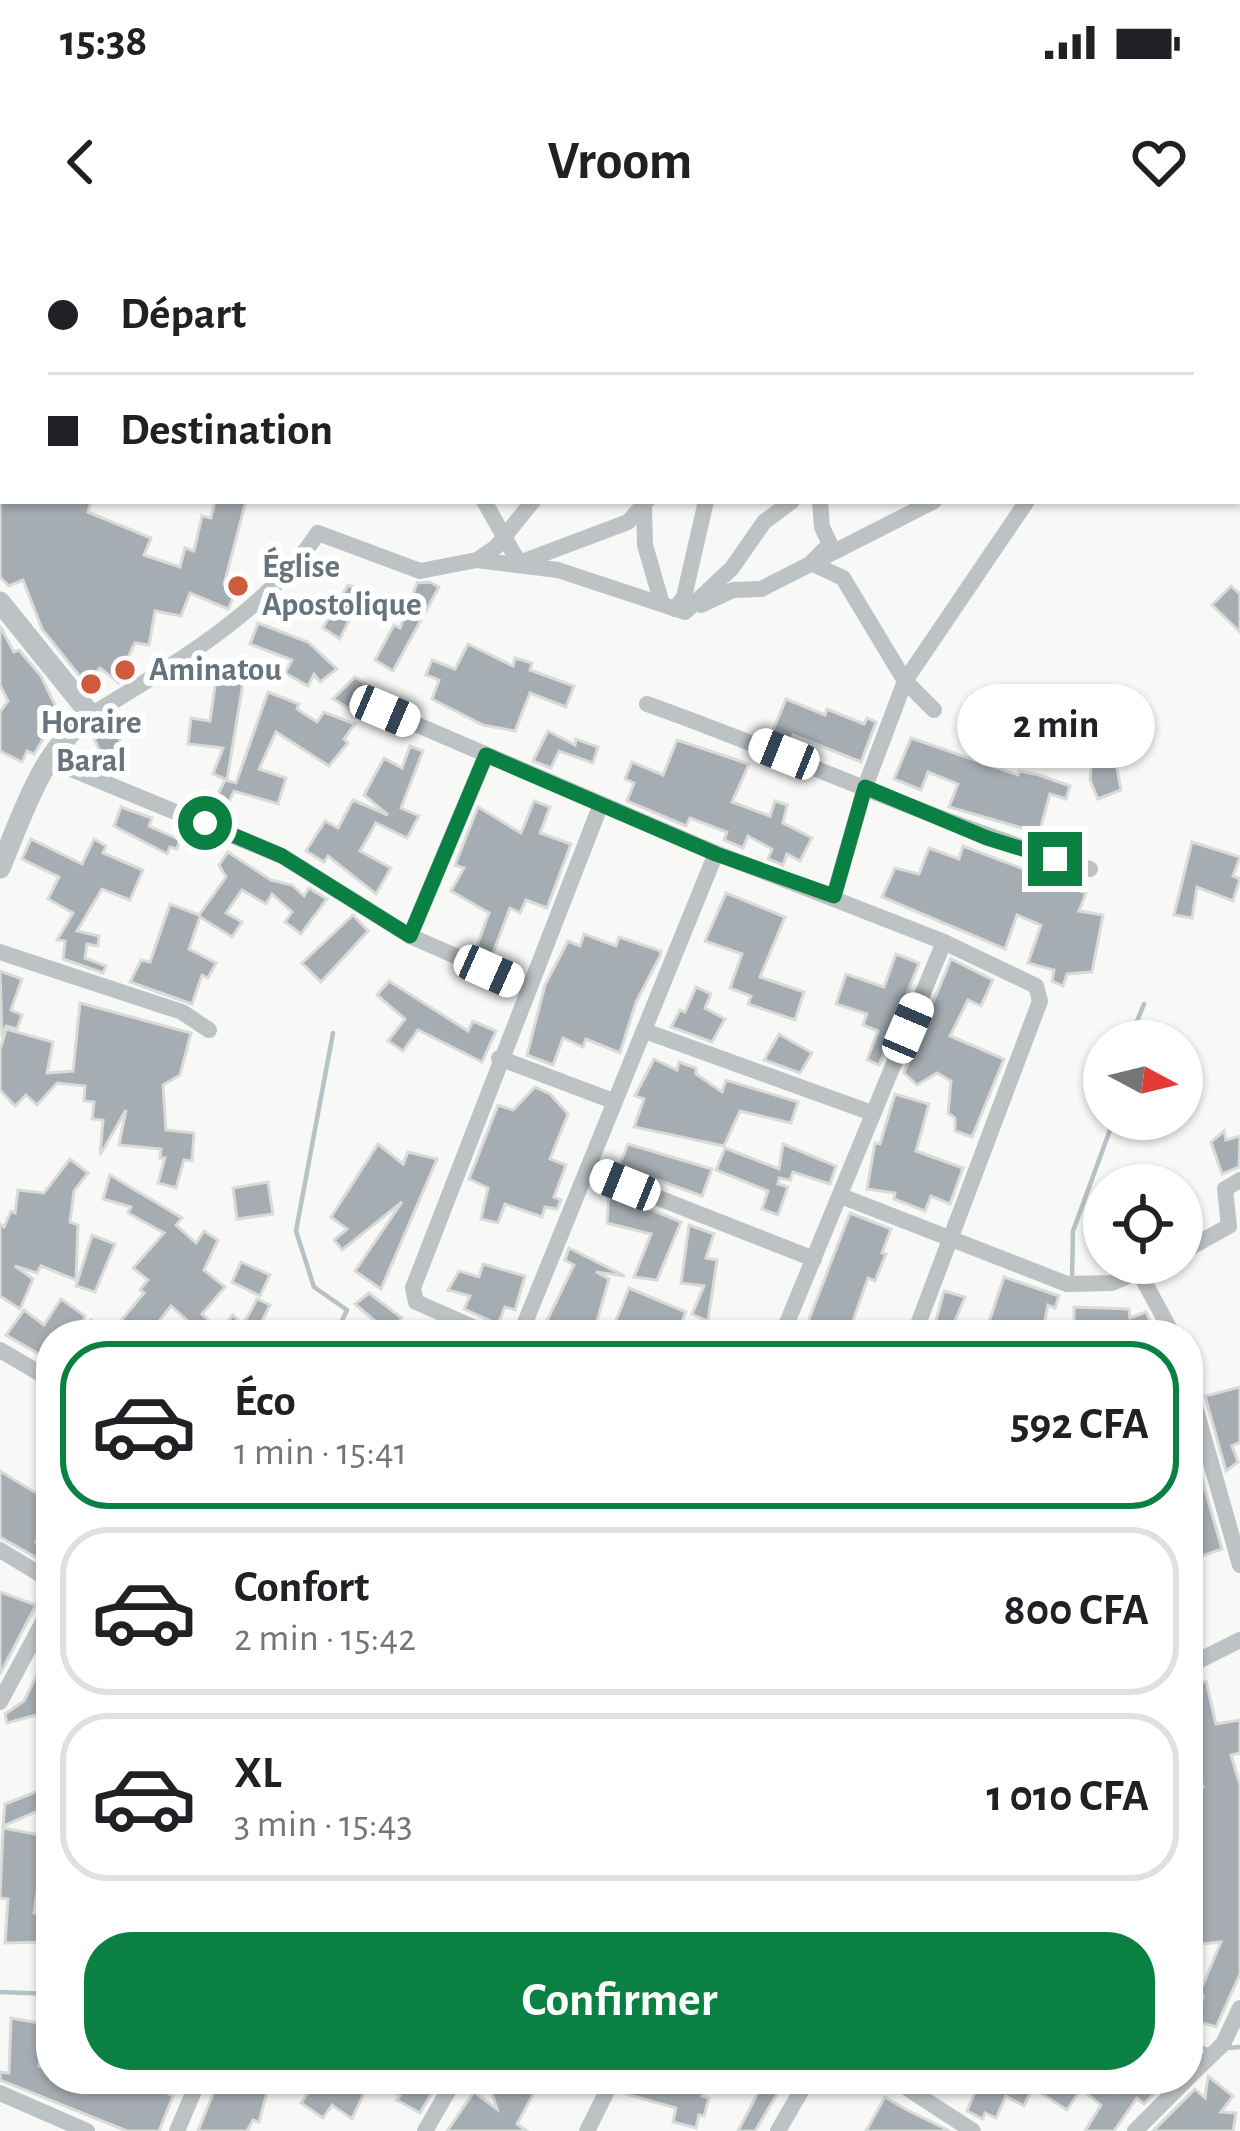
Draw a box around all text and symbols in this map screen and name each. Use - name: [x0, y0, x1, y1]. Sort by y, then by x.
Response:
- text: 15:38: [60, 19, 148, 64]
- icon: back: [48, 129, 114, 195]
- icon: heart: [1126, 129, 1192, 195]
- text: Vroom: [548, 135, 692, 189]
- text: Départ: [120, 292, 246, 337]
- text: Destination: [120, 408, 333, 453]
- place label: Église Apostolique: [262, 546, 422, 622]
- marker: Église Apostolique: [225, 573, 251, 599]
- place label: Aminatou: [149, 654, 282, 687]
- marker: Aminatou: [112, 657, 138, 683]
- marker: Horaire Baral: [78, 671, 104, 697]
- car: [345, 680, 425, 742]
- callout: 2 min: [956, 685, 1154, 769]
- text: 2 min: [1013, 706, 1099, 745]
- place label: Horaire Baral: [40, 707, 142, 778]
- car: [744, 724, 824, 784]
- route start: [178, 796, 232, 850]
- route end: [1028, 832, 1082, 886]
- car: [449, 940, 529, 1002]
- car: [877, 988, 939, 1068]
- north arrow: [1083, 1020, 1203, 1140]
- map controls: [1083, 1020, 1203, 1284]
- car: [585, 1155, 665, 1215]
- button: locate: [1083, 1164, 1203, 1284]
- icon: car: [90, 1371, 198, 1479]
- text: Éco: [234, 1379, 296, 1424]
- text: 592 CFA: [1010, 1402, 1149, 1447]
- text: 1 min · 15:41: [234, 1433, 407, 1472]
- icon: car: [90, 1557, 198, 1665]
- text: Confort: [234, 1565, 369, 1610]
- text: 800 CFA: [1003, 1588, 1149, 1633]
- text: 2 min · 15:42: [234, 1619, 416, 1658]
- icon: car: [90, 1743, 198, 1851]
- text: XL: [234, 1751, 282, 1796]
- text: 1 010 CFA: [986, 1774, 1149, 1819]
- text: 3 min · 15:43: [234, 1805, 413, 1844]
- button: Confirmer: [84, 1932, 1155, 2070]

